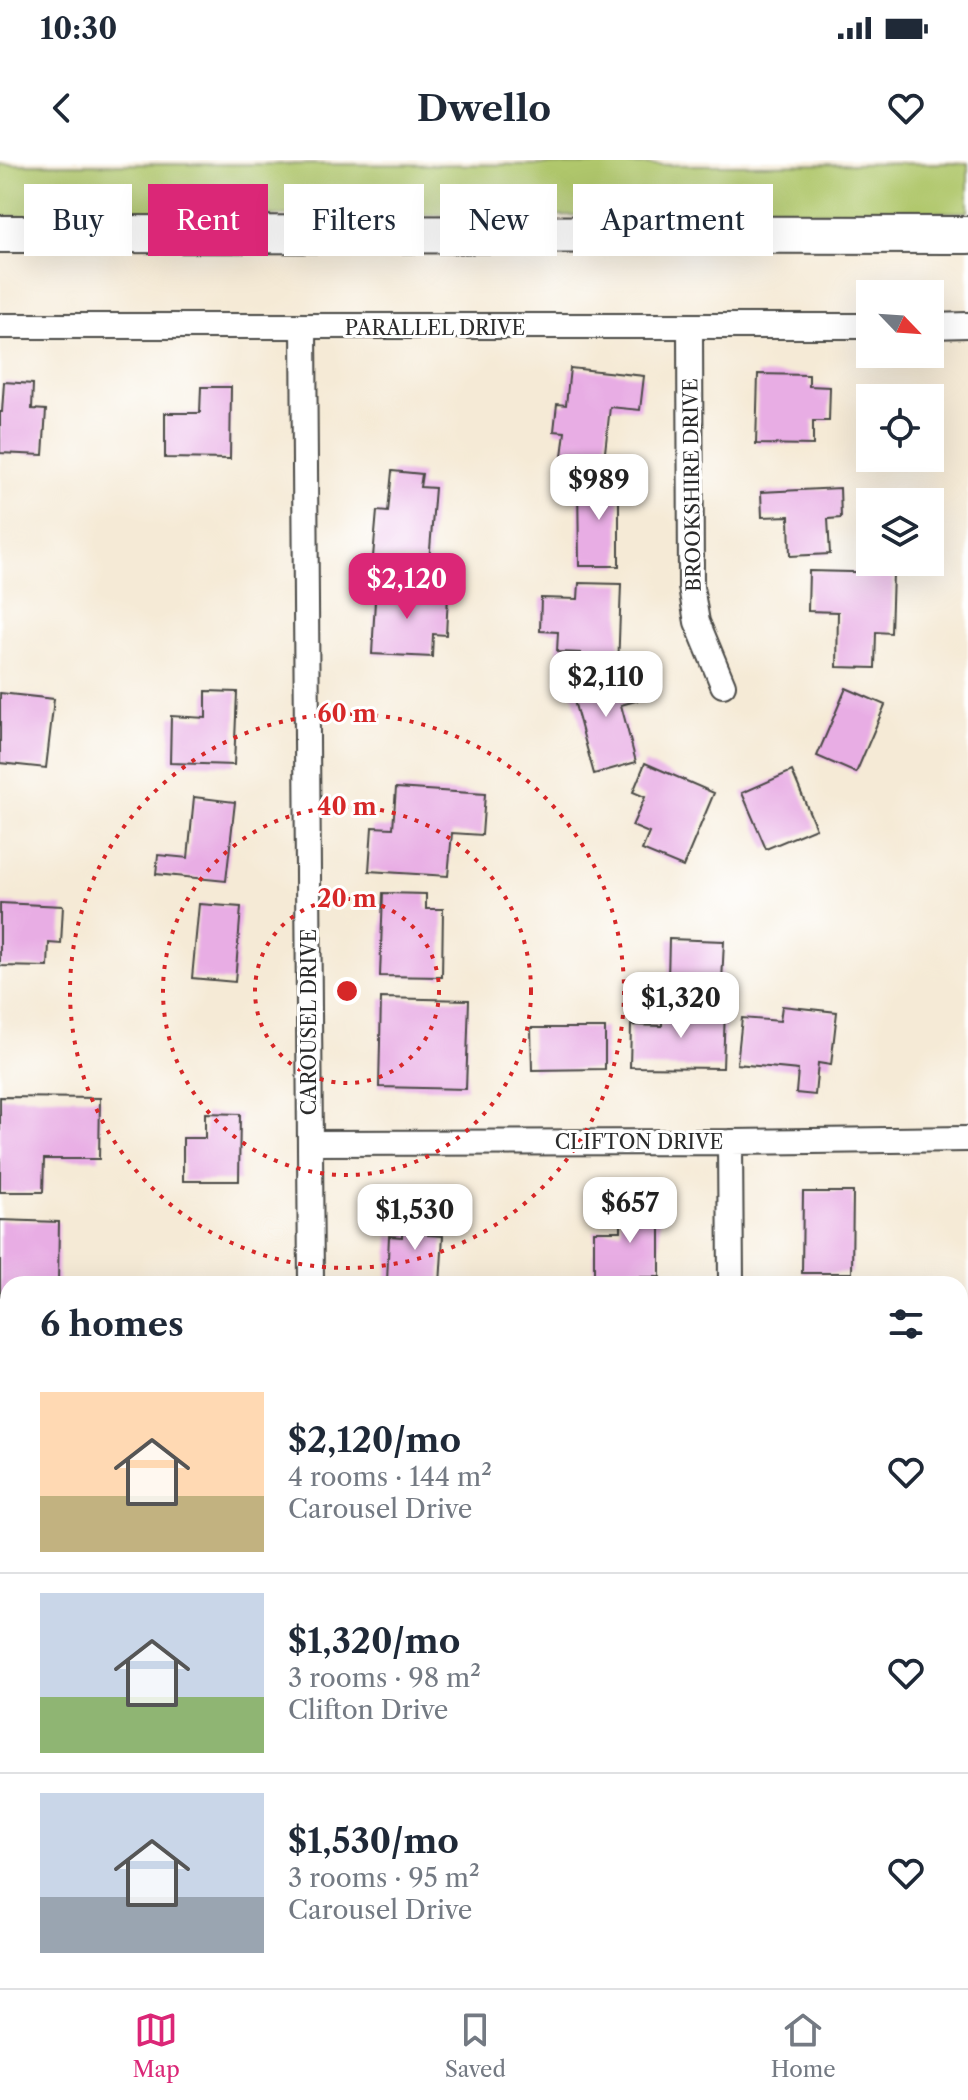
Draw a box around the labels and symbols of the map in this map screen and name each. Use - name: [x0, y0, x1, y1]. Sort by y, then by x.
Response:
- north arrow: [856, 280, 944, 368]
- street label: PARALLEL DRIVE: [345, 316, 525, 340]
- street label: BROOKSHIRE DRIVE: [678, 378, 706, 592]
- pin: $989: [552, 454, 646, 522]
- pin: $2,120: [342, 553, 472, 621]
- pin: $2,110: [541, 651, 671, 719]
- text: 60 m: [317, 699, 377, 728]
- text: 40 m: [317, 792, 377, 821]
- text: 20 m: [317, 884, 377, 913]
- street label: CAROUSEL DRIVE: [297, 929, 321, 1115]
- pin: $1,320: [616, 972, 746, 1040]
- centre of rings: [333, 977, 361, 1005]
- street label: CLIFTON DRIVE: [555, 1130, 723, 1154]
- pin: $657: [583, 1177, 677, 1245]
- pin: $1,530: [350, 1184, 480, 1252]

